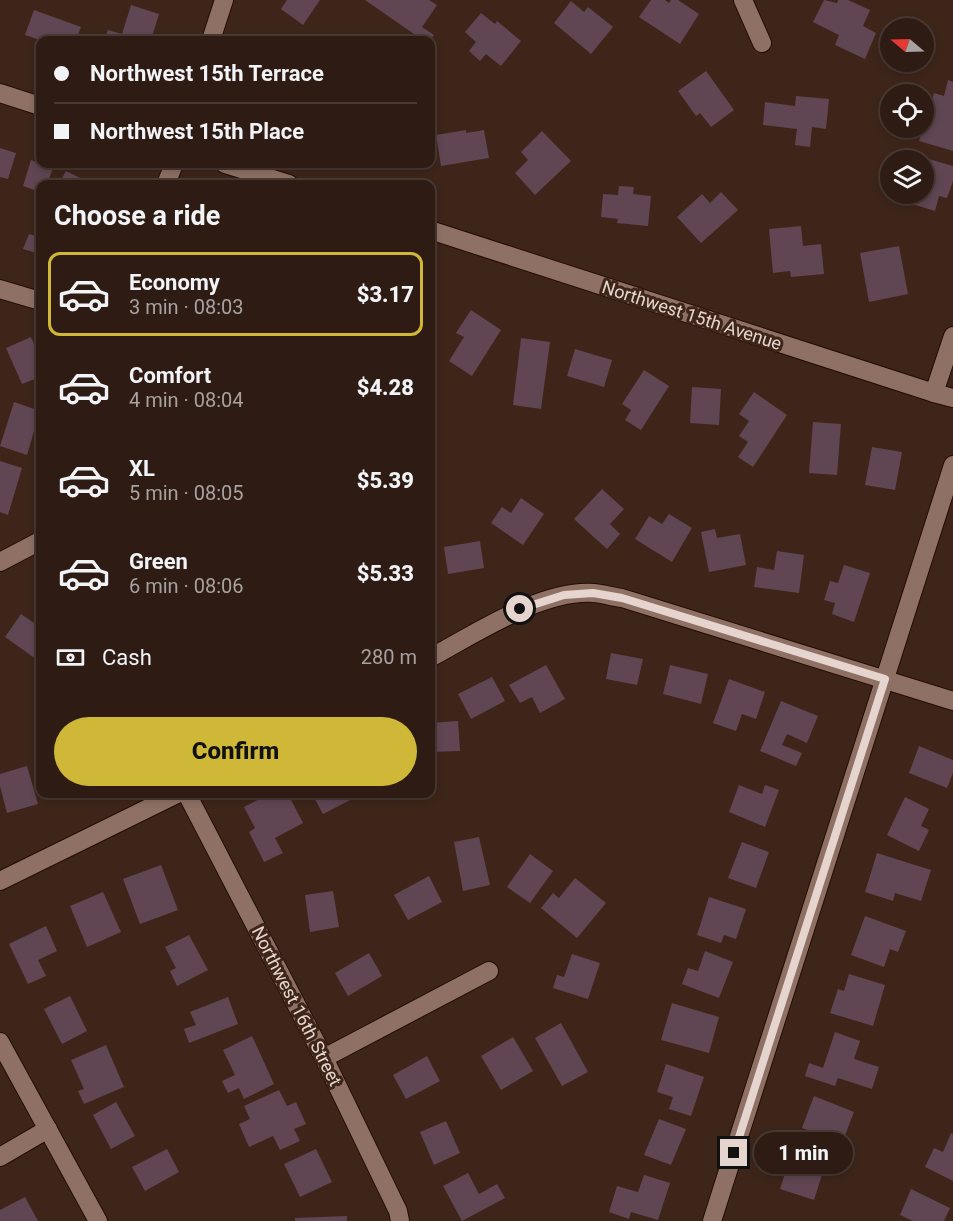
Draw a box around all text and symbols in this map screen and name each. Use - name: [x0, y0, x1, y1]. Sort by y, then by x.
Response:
- north arrow: [880, 18, 934, 72]
- map controls: [880, 18, 934, 204]
- text: Northwest 15th Terrace: [90, 61, 324, 86]
- button: locate: [880, 84, 934, 138]
- text: Northwest 15th Place: [90, 119, 304, 144]
- button: layers: [880, 150, 934, 204]
- text: Choose a ride: [54, 200, 220, 232]
- icon: car: [57, 267, 111, 321]
- text: Economy: [129, 270, 220, 295]
- street label: Northwest 15th Avenue: [600, 276, 784, 354]
- text: $3.17: [357, 282, 414, 307]
- text: 3 min · 08:03: [129, 295, 244, 319]
- icon: car: [57, 360, 111, 414]
- text: Comfort: [129, 363, 211, 388]
- text: $4.28: [357, 375, 414, 400]
- text: 4 min · 08:04: [129, 388, 244, 412]
- icon: car: [57, 453, 111, 507]
- text: XL: [129, 456, 155, 481]
- text: $5.39: [357, 468, 414, 493]
- text: 5 min · 08:05: [129, 481, 244, 505]
- icon: car: [57, 546, 111, 600]
- text: Green: [129, 549, 188, 574]
- text: $5.33: [357, 561, 414, 586]
- text: 6 min · 08:06: [129, 574, 244, 598]
- route start: [506, 595, 533, 622]
- icon: cash: [54, 641, 87, 674]
- text: Cash: [102, 645, 152, 670]
- text: 280 m: [361, 645, 417, 669]
- button: Confirm: [54, 717, 417, 786]
- street label: Northwest 16th Street: [248, 923, 346, 1089]
- callout: 1 min: [755, 1132, 854, 1174]
- route end: [720, 1139, 747, 1166]
- text: 1 min: [778, 1141, 829, 1165]

